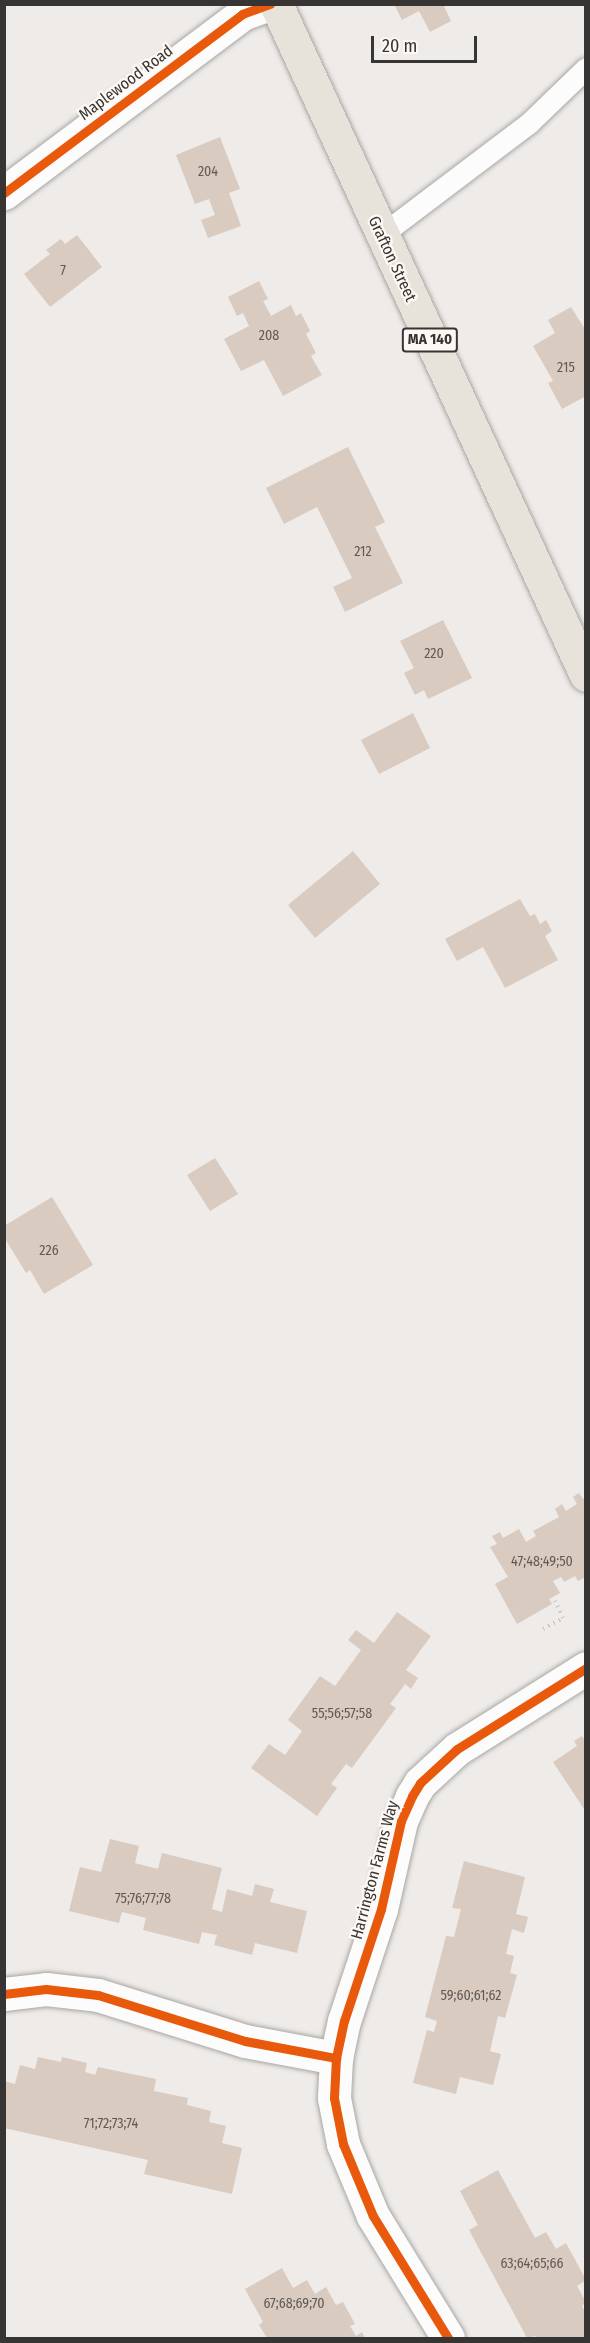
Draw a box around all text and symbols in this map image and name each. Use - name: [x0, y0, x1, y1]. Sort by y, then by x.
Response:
- scale bar: [374, 24, 480, 62]
- text: 20 m: [382, 35, 417, 57]
- street label: Maplewood Road: [75, 41, 177, 125]
- house number: 204: [198, 164, 218, 180]
- street label: Grafton Street: [364, 213, 420, 305]
- house number: 7: [60, 263, 66, 279]
- house number: 208: [259, 328, 279, 344]
- road number: MA 140: [402, 328, 458, 352]
- house number: 215: [557, 360, 575, 376]
- house number: 212: [354, 544, 372, 560]
- house number: 220: [424, 646, 444, 662]
- house number: 226: [39, 1243, 59, 1259]
- house number: 47;48;49;50: [511, 1554, 573, 1570]
- house number: 55;56;57;58: [312, 1706, 372, 1722]
- street label: Harrington Farms Way: [347, 1799, 403, 1941]
- house number: 75;76;77;78: [115, 1891, 171, 1907]
- house number: 59;60;61;62: [441, 1988, 501, 2004]
- house number: 71;72;73;74: [84, 2116, 138, 2132]
- house number: 63;64;65;66: [501, 2256, 563, 2272]
- house number: 67;68;69;70: [263, 2296, 325, 2312]

